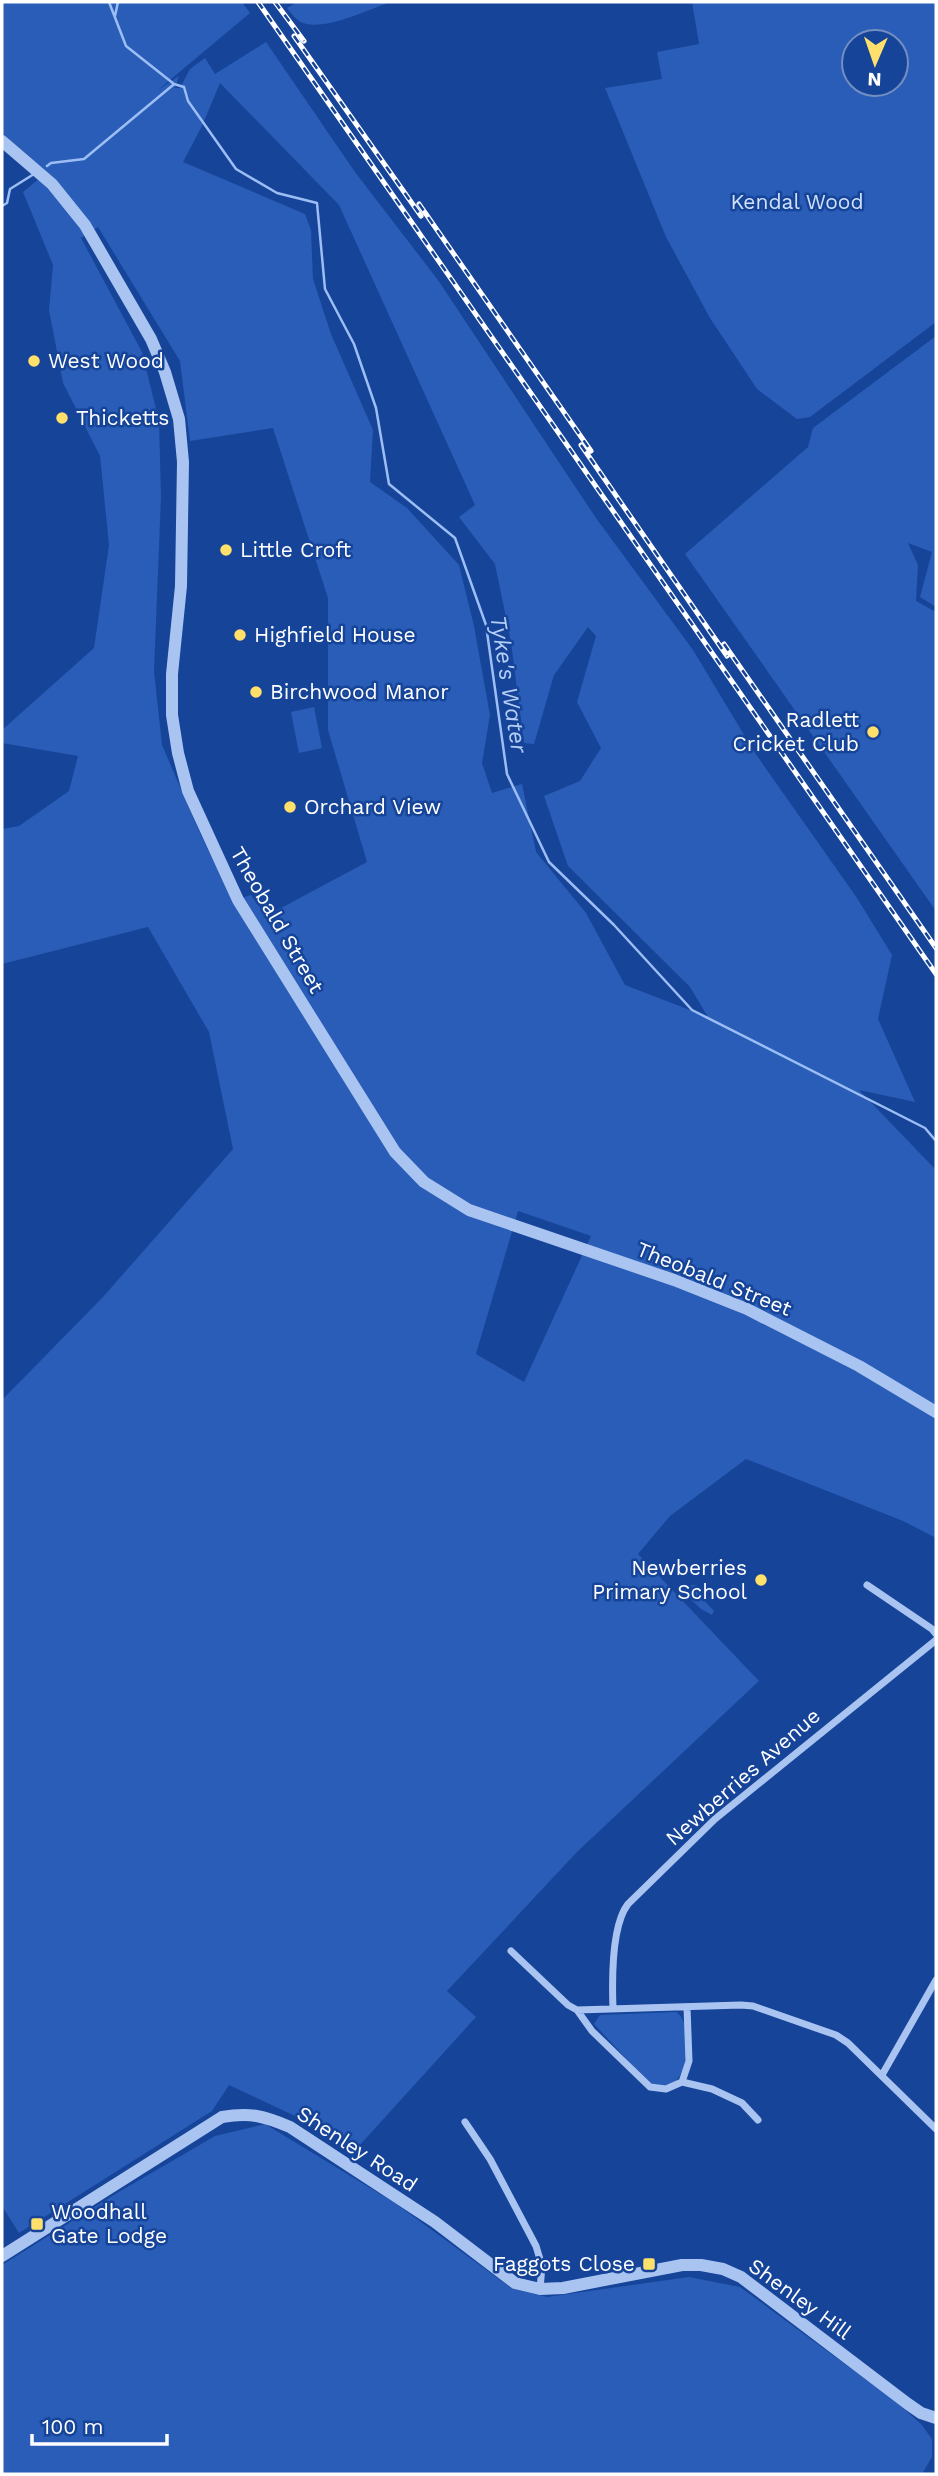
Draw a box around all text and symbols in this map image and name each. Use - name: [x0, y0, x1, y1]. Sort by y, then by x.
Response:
- north arrow: [840, 28, 910, 98]
- text: N: [867, 68, 882, 91]
- park label: Kendal Wood: [730, 189, 864, 214]
- place label: West Wood: [48, 348, 164, 373]
- marker: West Wood: [26, 353, 42, 369]
- place label: Thicketts: [76, 405, 169, 430]
- marker: Thicketts: [54, 410, 70, 426]
- place label: Little Croft: [240, 537, 351, 562]
- marker: Little Croft: [218, 542, 234, 558]
- water label: Tyke's Water: [484, 613, 533, 756]
- place label: Highfield House: [254, 622, 416, 647]
- marker: Highfield House: [232, 627, 248, 643]
- place label: Birchwood Manor: [270, 679, 449, 704]
- marker: Birchwood Manor: [248, 684, 264, 700]
- place label: Radlett Cricket Club: [732, 707, 859, 756]
- marker: Radlett Cricket Club: [865, 724, 881, 740]
- place label: Orchard View: [304, 794, 441, 819]
- marker: Orchard View: [282, 799, 298, 815]
- street label: Theobald Street: [225, 842, 330, 998]
- street label: Theobald Street: [633, 1236, 796, 1321]
- place label: Newberries Primary School: [592, 1555, 748, 1604]
- marker: Newberries Primary School: [753, 1572, 769, 1588]
- street label: Newberries Avenue: [660, 1703, 825, 1851]
- street label: Shenley Road: [292, 2100, 422, 2197]
- place label: Woodhall Gate Lodge: [51, 2199, 167, 2248]
- marker: Woodhall Gate Lodge: [29, 2216, 45, 2232]
- place label: Faggots Close: [493, 2251, 635, 2276]
- street label: Shenley Hill: [744, 2253, 857, 2345]
- marker: Faggots Close: [641, 2256, 657, 2272]
- scale bar: [32, 2402, 166, 2446]
- text: 100 m: [42, 2414, 104, 2439]

